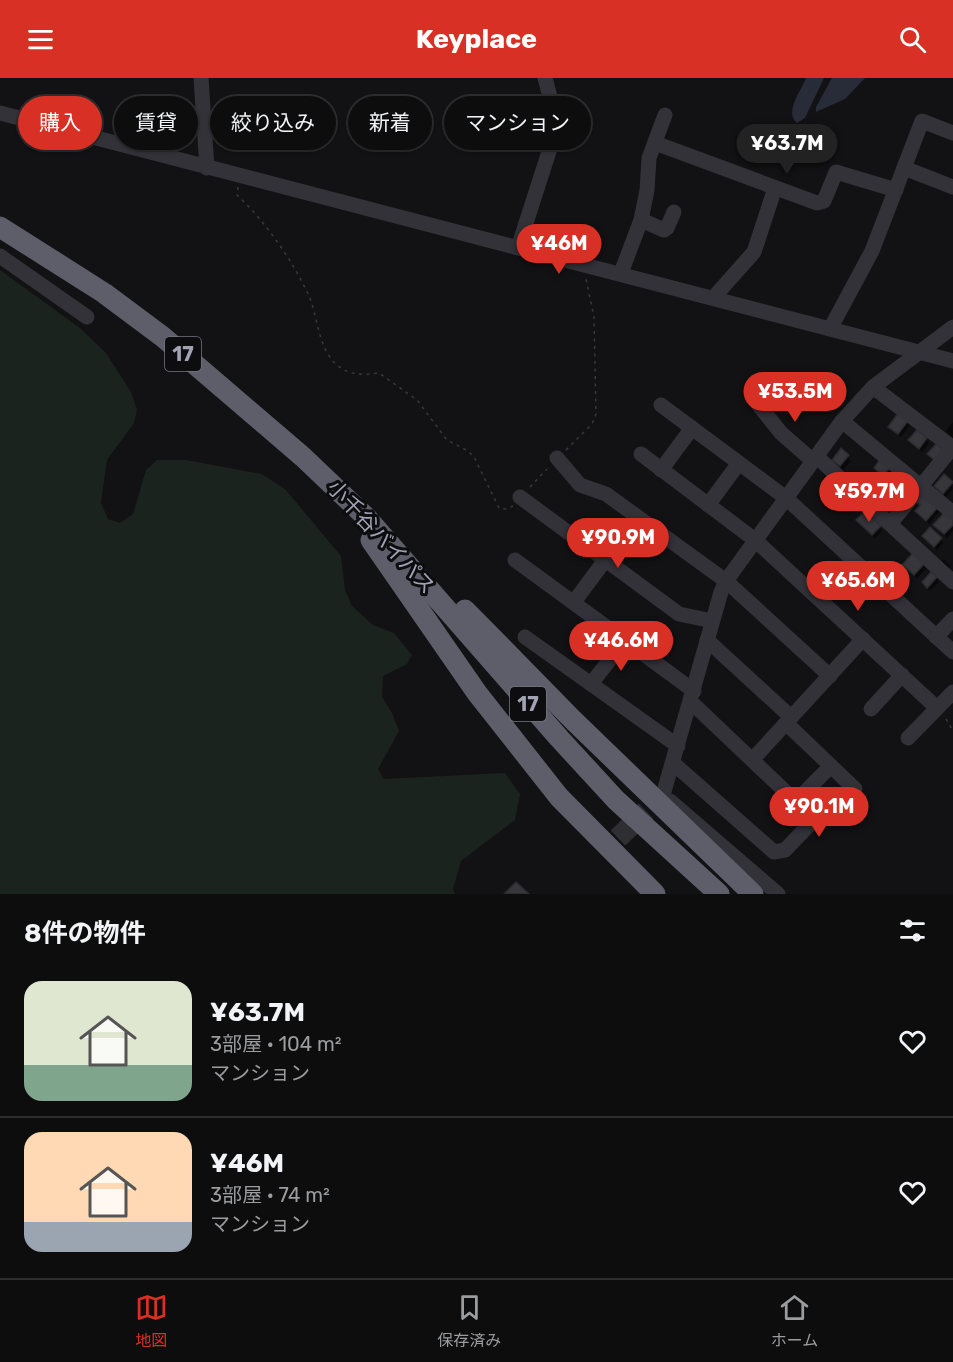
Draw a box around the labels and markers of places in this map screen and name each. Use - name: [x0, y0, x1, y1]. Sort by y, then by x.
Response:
- pin: ¥63.7M: [738, 124, 836, 175]
- pin: ¥46M: [523, 224, 595, 275]
- pin: ¥53.5M: [746, 372, 844, 423]
- pin: ¥59.7M: [820, 472, 918, 523]
- pin: ¥90.9M: [569, 518, 667, 569]
- pin: ¥65.6M: [809, 561, 907, 612]
- pin: ¥46.6M: [572, 621, 670, 672]
- pin: ¥90.1M: [770, 787, 868, 838]

